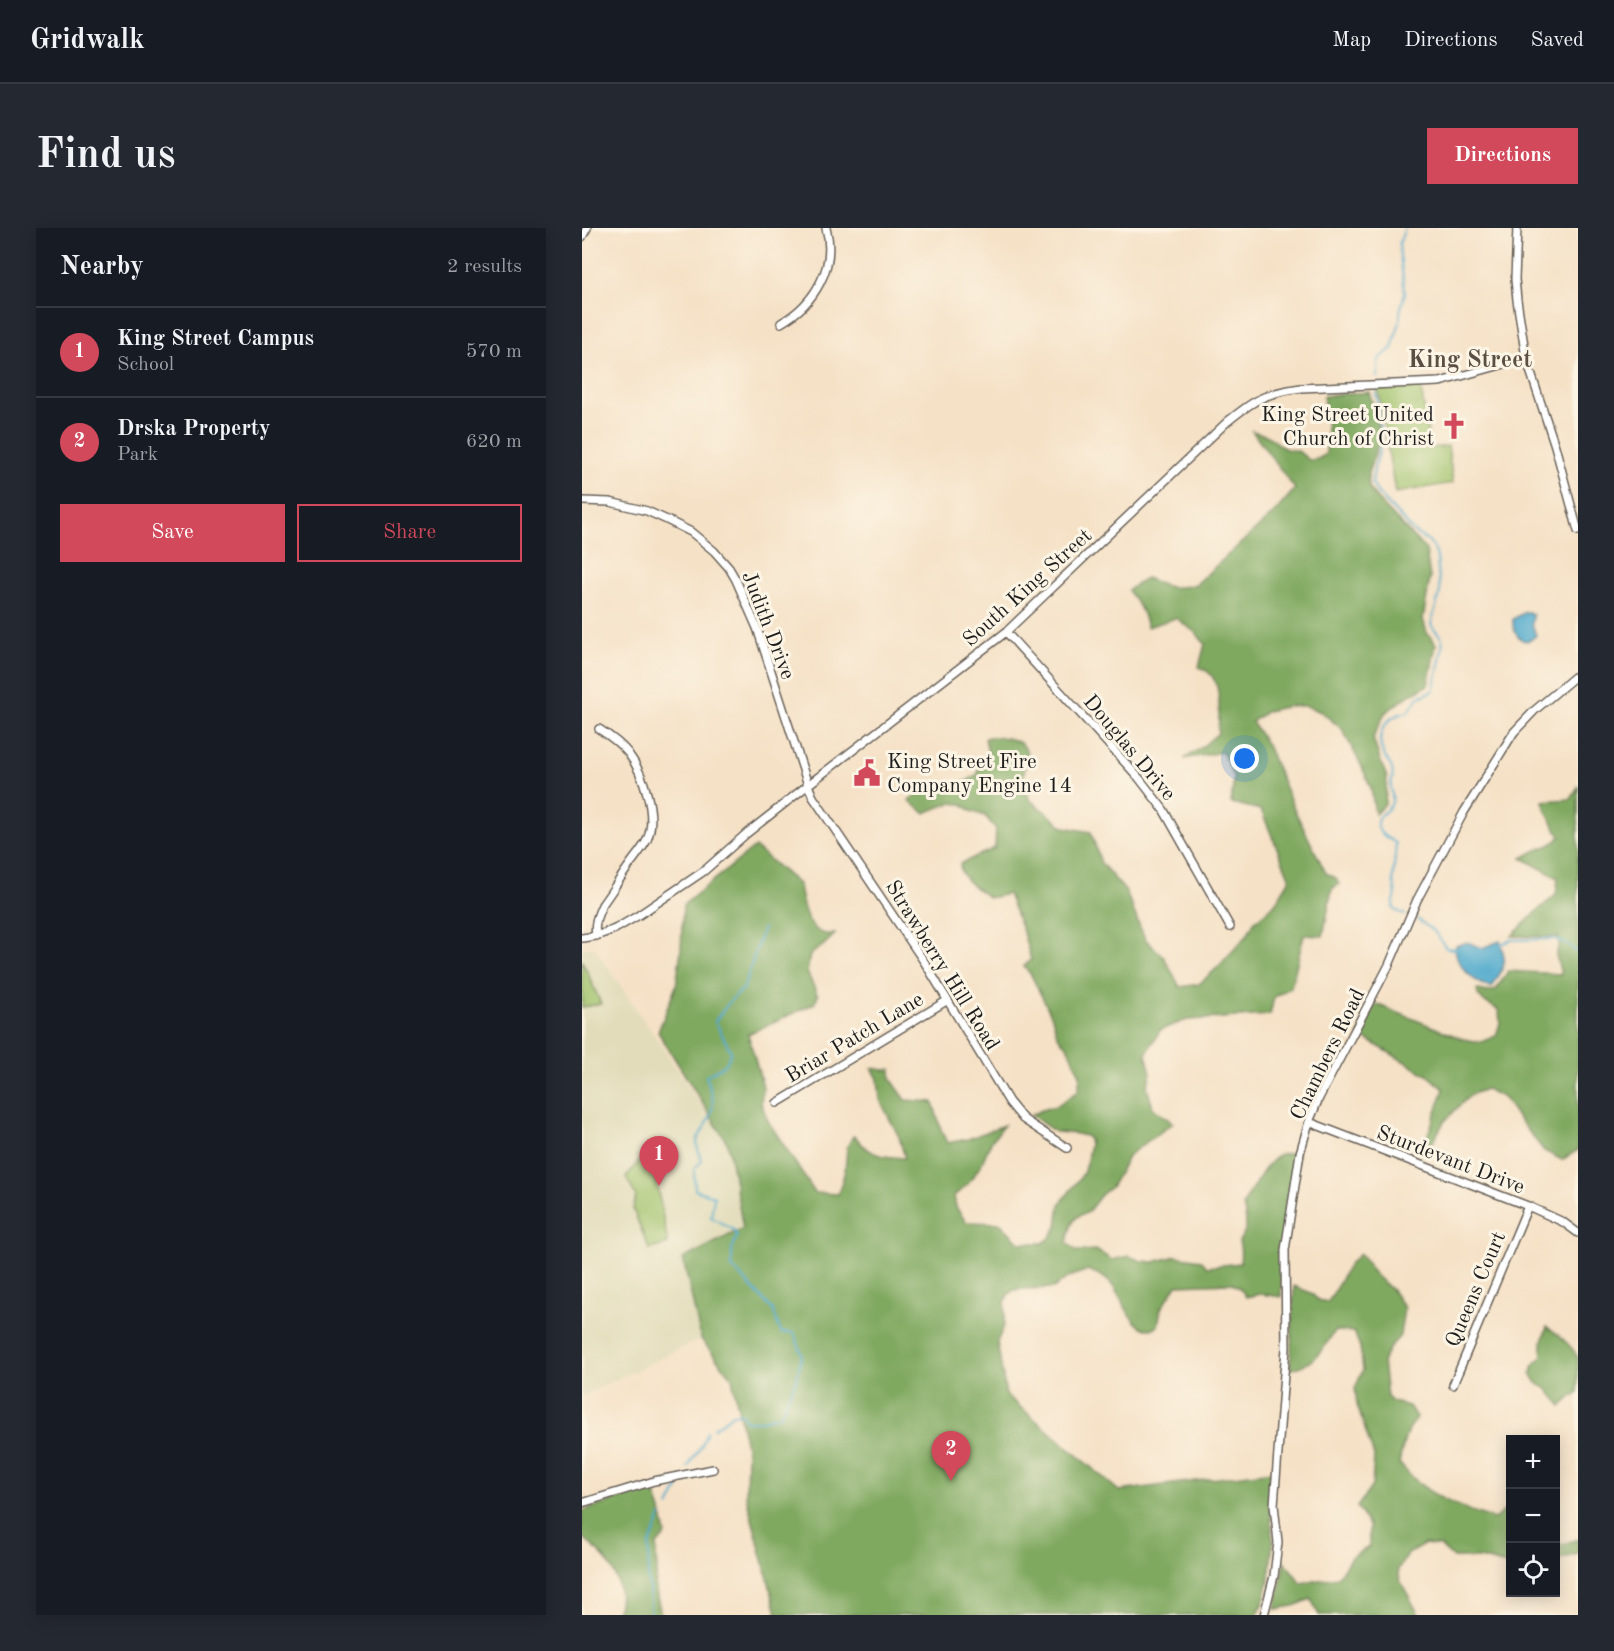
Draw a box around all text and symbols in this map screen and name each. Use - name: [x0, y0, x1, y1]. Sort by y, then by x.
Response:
- text: Gridwalk: [30, 27, 145, 55]
- text: Map: [1332, 30, 1371, 51]
- text: Directions: [1404, 30, 1498, 51]
- text: Saved: [1531, 30, 1584, 51]
- button: Directions: [1427, 128, 1578, 184]
- text: Find us: [36, 135, 175, 177]
- text: Nearby: [60, 254, 144, 280]
- text: 2 results: [447, 257, 522, 277]
- text: King Street Campus: [117, 328, 314, 350]
- text: 1: [74, 342, 85, 362]
- text: 570 m: [466, 342, 522, 362]
- district label: King Street: [1408, 349, 1532, 373]
- text: School: [117, 355, 174, 375]
- place label: King Street United Church of Christ: [1261, 405, 1434, 450]
- church icon: King Street United Church of Christ: [1439, 411, 1469, 441]
- text: Drska Property: [117, 418, 270, 440]
- text: 2: [74, 432, 85, 452]
- text: 620 m: [466, 432, 522, 452]
- text: Park: [117, 445, 158, 465]
- button: Save: [60, 504, 285, 562]
- button: Share: [297, 504, 522, 562]
- street label: South King Street: [960, 525, 1096, 651]
- street label: Judith Drive: [737, 568, 798, 683]
- street label: Douglas Drive: [1079, 691, 1179, 805]
- your location: [1230, 744, 1259, 773]
- place label: King Street Fire Company Engine 14: [887, 752, 1072, 797]
- public building icon: King Street Fire Company Engine 14: [852, 758, 882, 788]
- street label: Strawberry Hill Road: [881, 877, 1003, 1055]
- street label: Chambers Road: [1287, 986, 1369, 1124]
- street label: Briar Patch Lane: [782, 989, 927, 1088]
- street label: Sturdevant Drive: [1374, 1123, 1527, 1198]
- pin: 1: [640, 1136, 679, 1186]
- street label: Queens Court: [1443, 1229, 1510, 1350]
- pin: 2: [932, 1432, 970, 1481]
- map controls: [1506, 1435, 1560, 1597]
- button: +: [1506, 1435, 1560, 1489]
- button: −: [1506, 1489, 1560, 1543]
- button: locate: [1506, 1543, 1560, 1597]

